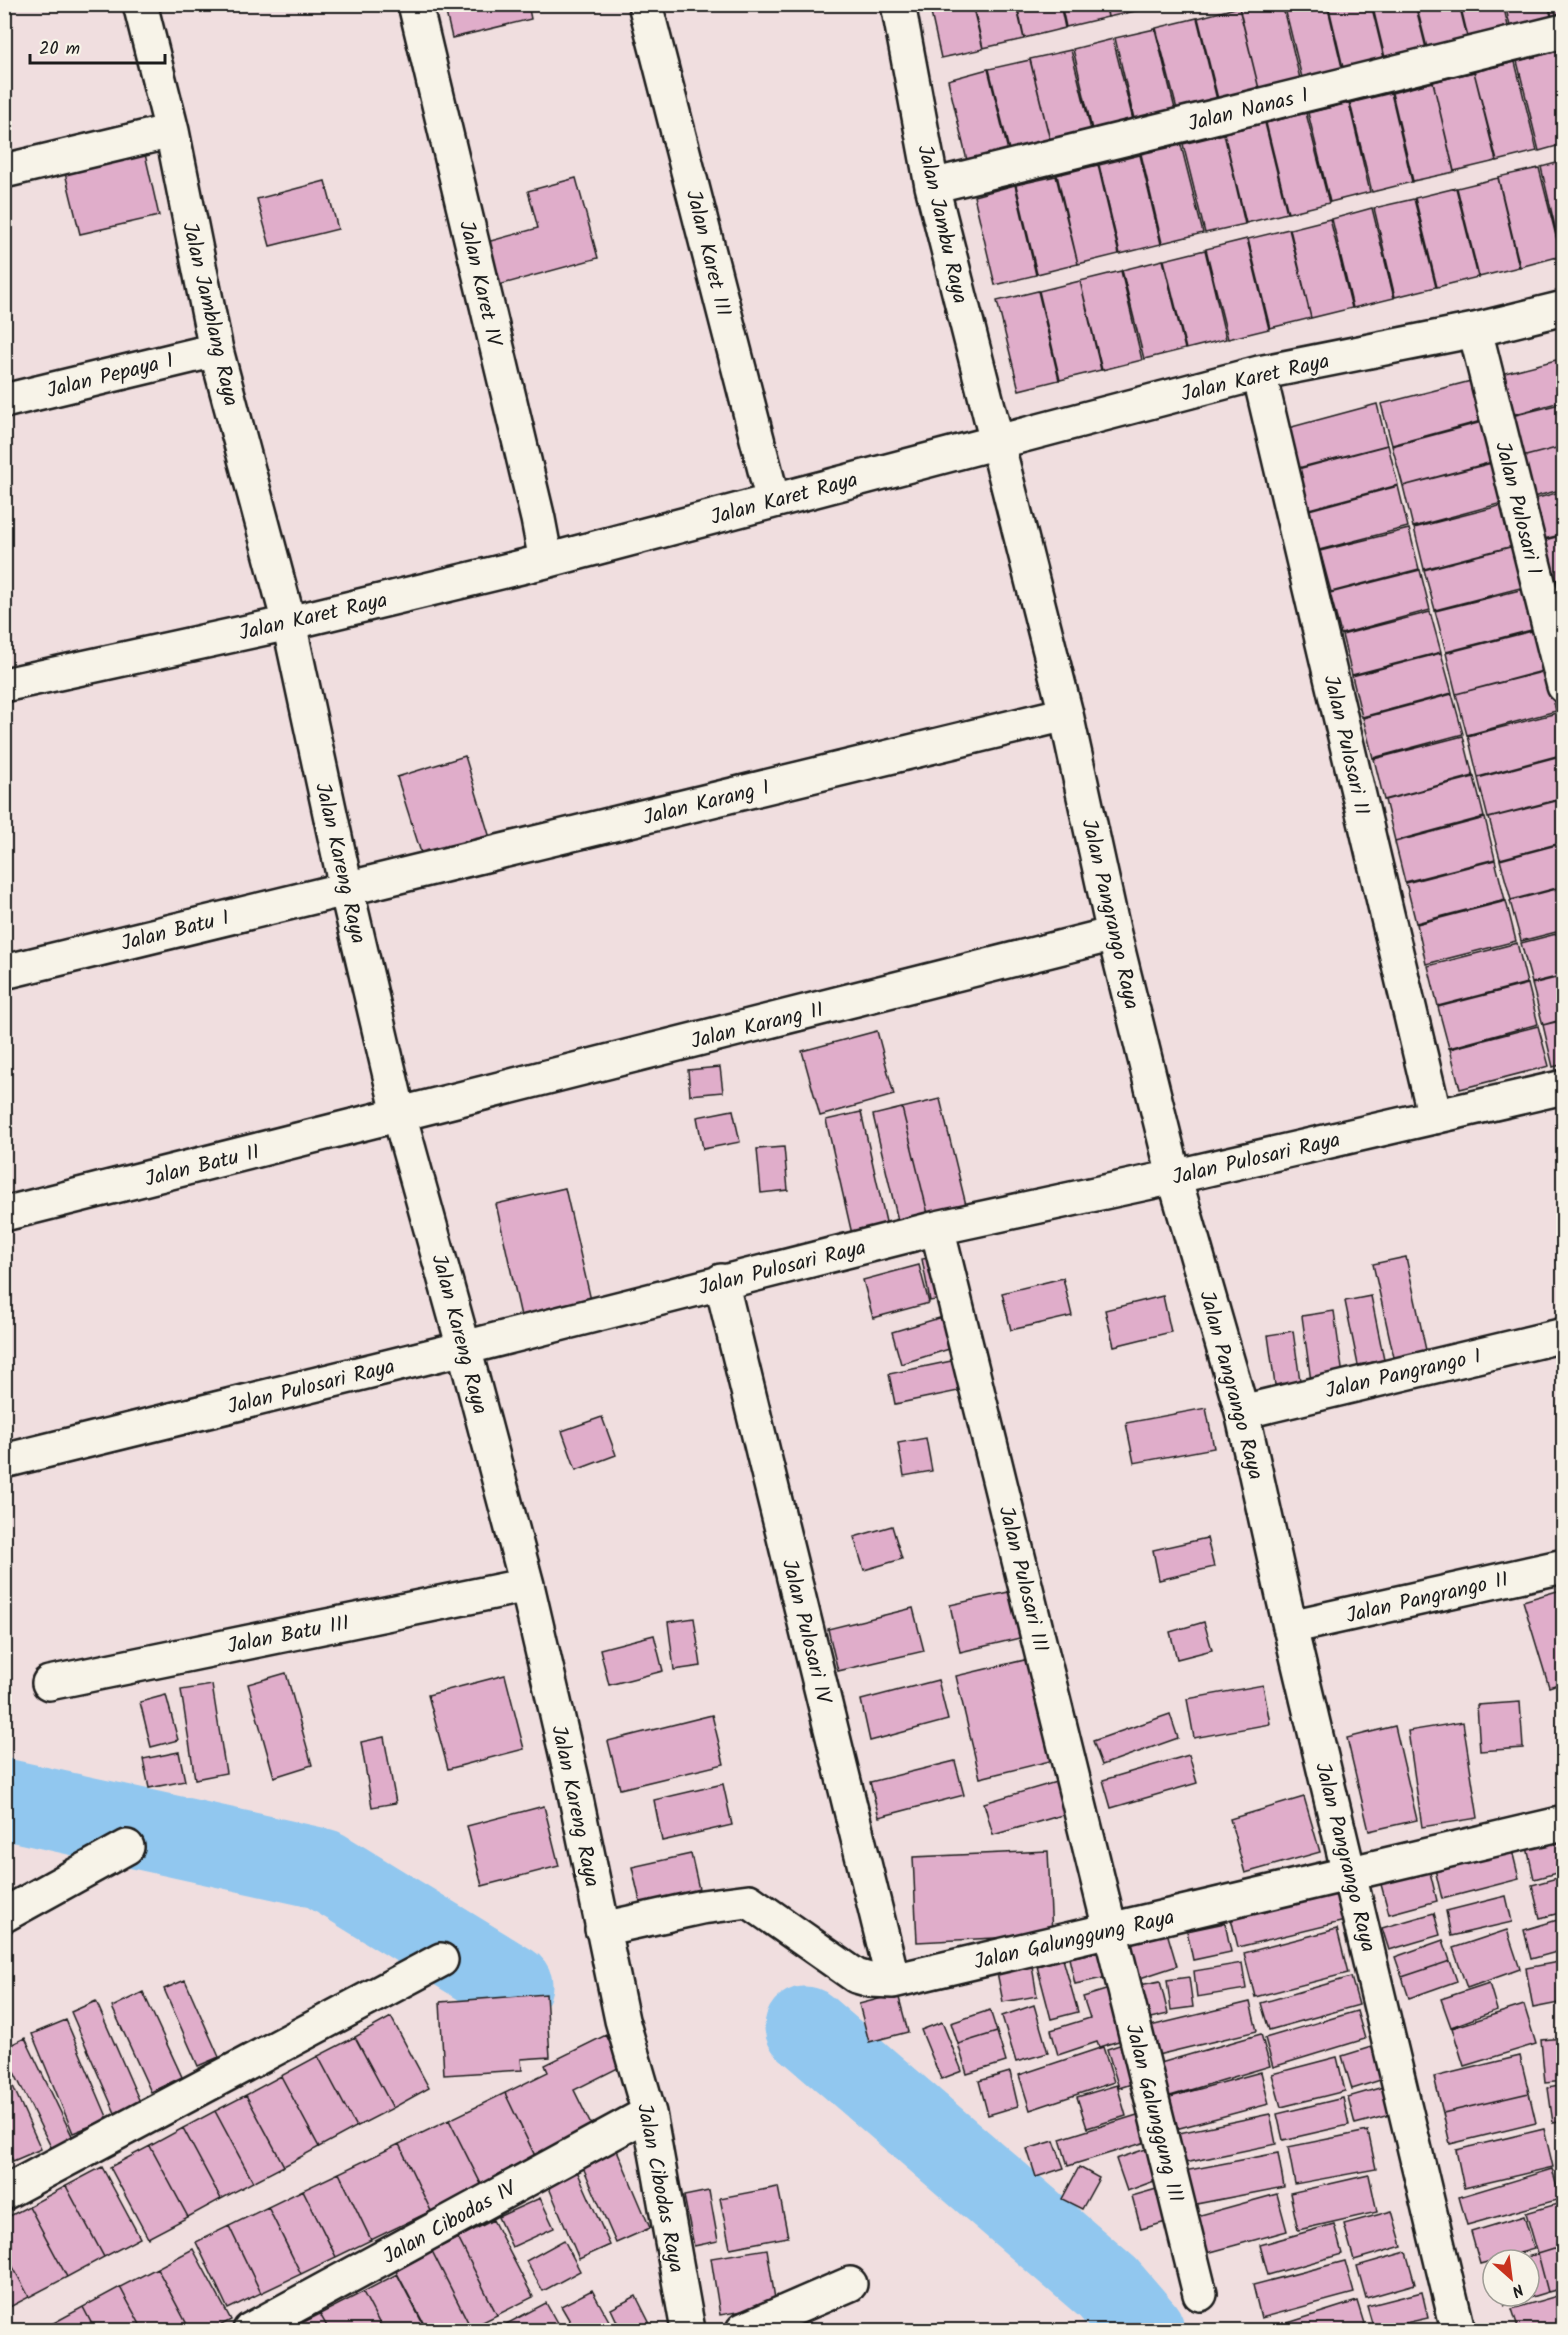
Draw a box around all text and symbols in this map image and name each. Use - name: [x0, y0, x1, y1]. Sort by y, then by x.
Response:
- scale bar: [30, 27, 165, 65]
- text: 20 m: [39, 35, 80, 64]
- street label: Jalan Nanas I: [1185, 80, 1312, 141]
- street label: Jalan Jambu Raya: [907, 142, 976, 307]
- street label: Jalan Karet III: [676, 187, 739, 320]
- street label: Jalan Karet IV: [449, 218, 510, 351]
- street label: Jalan Jamblang Raya: [172, 219, 247, 410]
- street label: Jalan Pepaya 1: [43, 345, 177, 408]
- street label: Jalan Karet Raya: [1178, 345, 1333, 412]
- street label: Jalan Pulosari I: [1485, 438, 1550, 578]
- street label: Jalan Karet Raya: [707, 464, 862, 535]
- street label: Jalan Karet Raya: [236, 584, 391, 651]
- street label: Jalan Pulosari II: [1313, 672, 1378, 819]
- street label: Jalan Karang I: [640, 772, 773, 835]
- street label: Jalan Kareng Raya: [305, 780, 374, 947]
- street label: Jalan Pangrango Raya: [1072, 816, 1147, 1013]
- street label: Jalan Batu I: [118, 902, 233, 961]
- street label: Jalan Karang II: [687, 994, 827, 1059]
- street label: Jalan Pulosari Raya: [1169, 1124, 1344, 1195]
- street label: Jalan Batu II: [142, 1136, 263, 1197]
- street label: Jalan Pulosari Raya: [695, 1232, 870, 1305]
- street label: Jalan Kareng Raya: [421, 1251, 496, 1418]
- street label: Jalan Pangrango Raya: [1189, 1287, 1272, 1484]
- street label: Jalan Pangrango I: [1322, 1340, 1485, 1408]
- street label: Jalan Pulosari Raya: [224, 1351, 399, 1424]
- street label: Jalan Pulosari III: [988, 1503, 1057, 1656]
- street label: Jalan Pulosari IV: [772, 1556, 840, 1709]
- street label: Jalan Pangrango II: [1343, 1564, 1512, 1633]
- street label: Jalan Batu III: [224, 1607, 352, 1663]
- street label: Jalan Kareng Raya: [541, 1722, 608, 1890]
- street label: Jalan Pangrango Raya: [1305, 1759, 1384, 1956]
- street label: Jalan Galunggung Raya: [971, 1901, 1178, 1980]
- street label: Jalan Galunggung III: [1115, 2021, 1192, 2206]
- street label: Jalan Cibodas Raya: [627, 2101, 692, 2276]
- street label: Jalan Cibodas IV: [377, 2172, 524, 2274]
- north arrow: [1481, 2248, 1541, 2308]
- text: N: [1507, 2277, 1528, 2303]

